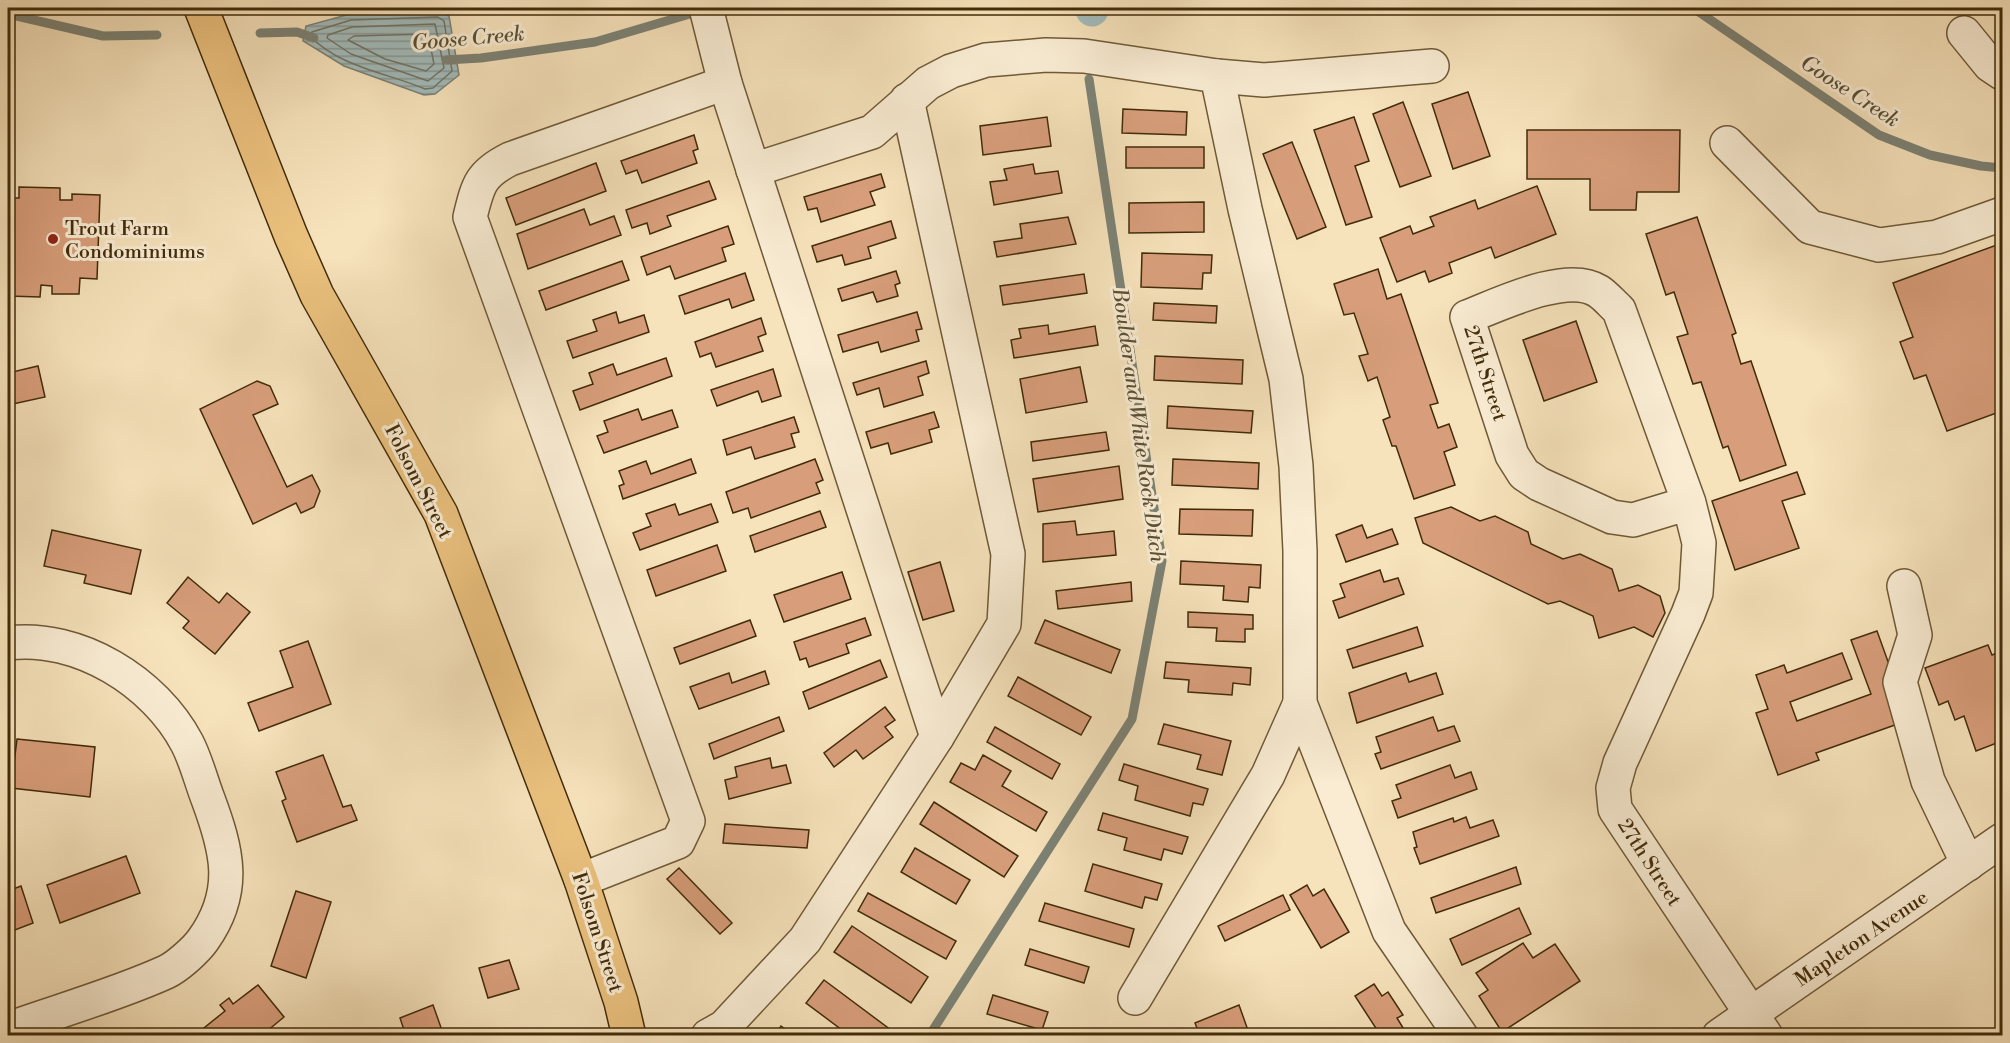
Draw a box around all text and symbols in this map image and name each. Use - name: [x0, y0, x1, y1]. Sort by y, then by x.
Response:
- water label: Goose Creek: [411, 21, 526, 57]
- water label: Goose Creek: [1795, 50, 1904, 134]
- place label: Trout Farm Condominiums: [65, 217, 205, 265]
- marker: Trout Farm Condominiums: [46, 232, 60, 246]
- water label: Boulder and White Rock Ditch: [1106, 285, 1170, 564]
- street label: 27th Street: [1457, 322, 1512, 424]
- street label: Folsom Street: [378, 420, 457, 543]
- street label: 27th Street: [1611, 814, 1686, 911]
- street label: Folsom Street: [565, 869, 628, 996]
- street label: Mapleton Avenue: [1790, 885, 1933, 993]

